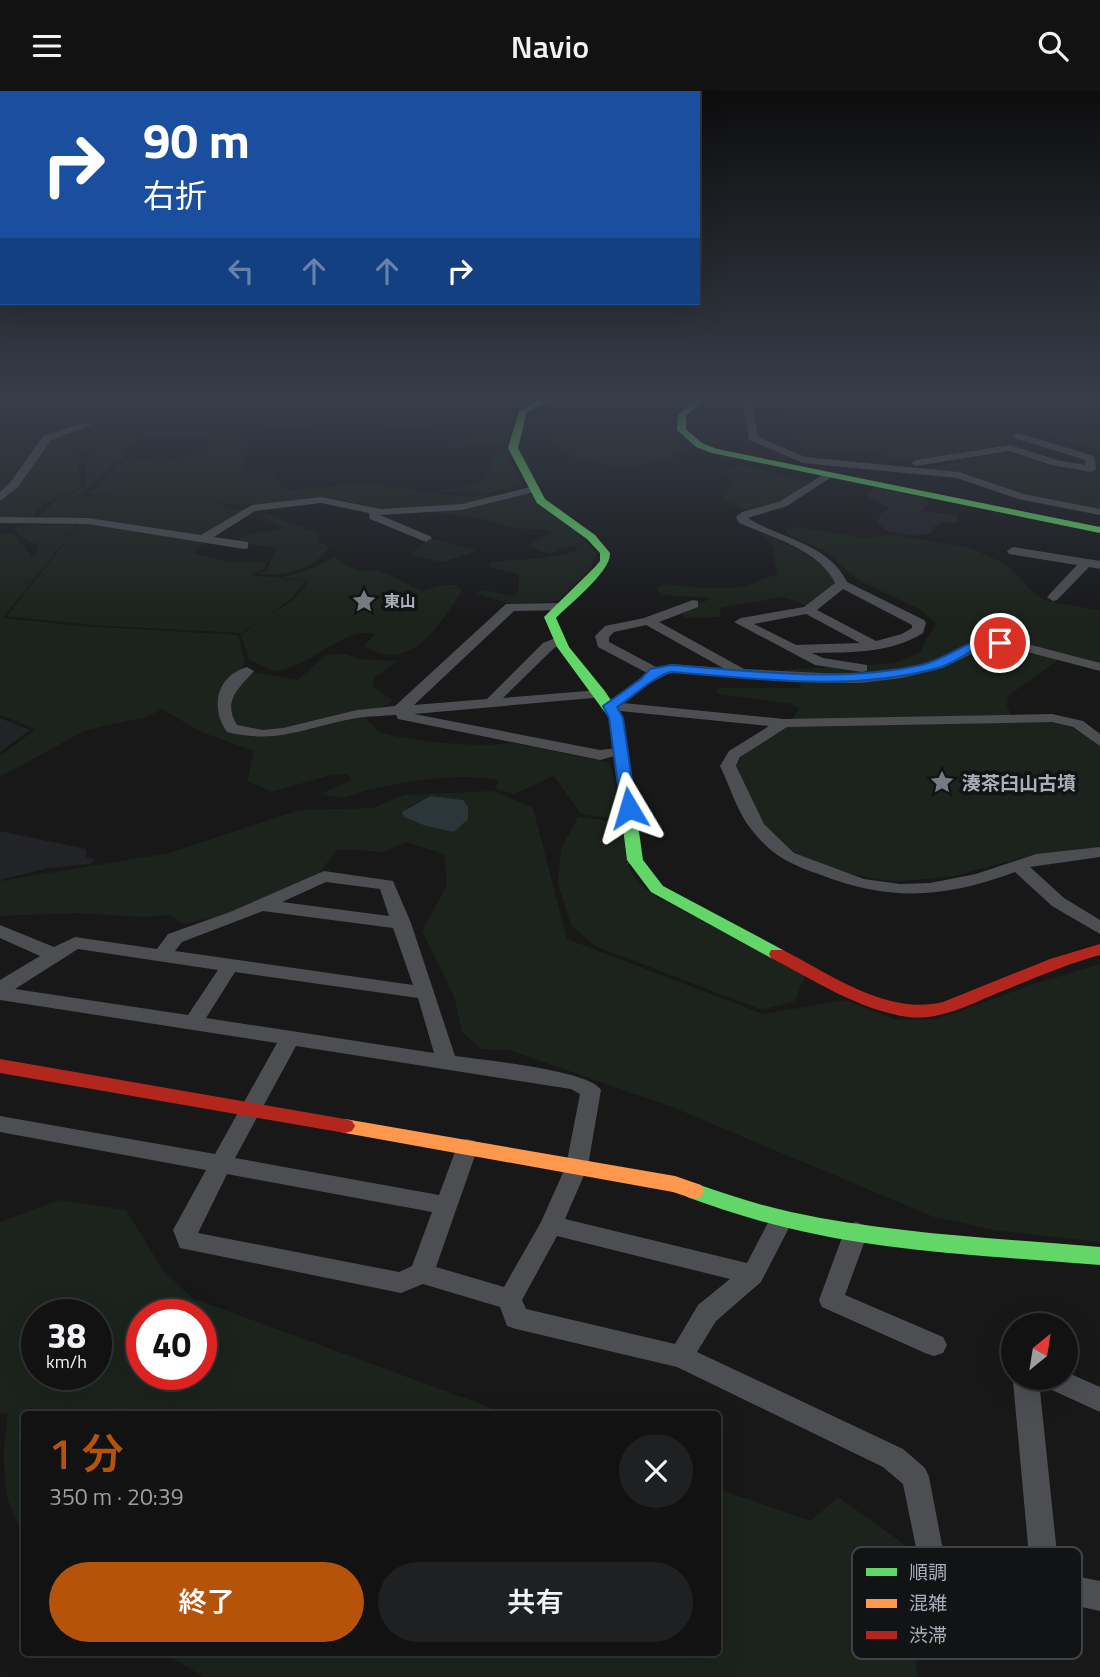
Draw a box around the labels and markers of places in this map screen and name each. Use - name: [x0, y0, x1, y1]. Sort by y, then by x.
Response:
- place icon: 東山: [350, 587, 378, 615]
- place label: 東山: [384, 589, 416, 613]
- pin: [970, 613, 1030, 673]
- place icon: 湊茶臼山古墳: [928, 768, 956, 796]
- place label: 湊茶臼山古墳: [962, 768, 1076, 797]

